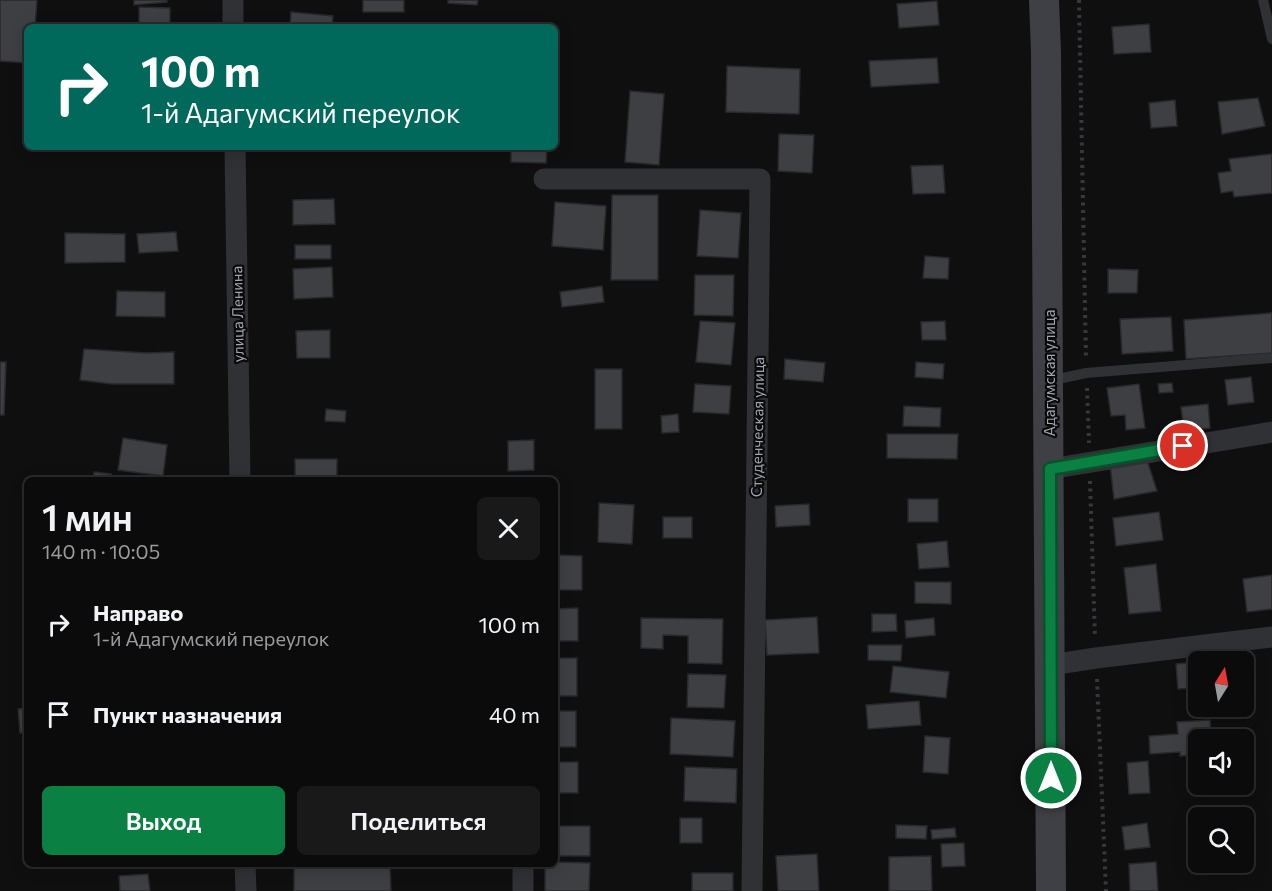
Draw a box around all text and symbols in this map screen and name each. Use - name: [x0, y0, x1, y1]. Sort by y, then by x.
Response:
- text: 100 m: [141, 44, 261, 96]
- icon: right: [42, 48, 120, 126]
- text: 1-й Адагумский переулок: [141, 96, 460, 129]
- street label: улица Ленина: [227, 266, 247, 362]
- street label: Адагумская улица: [1040, 310, 1058, 436]
- street label: Студенческая улица: [747, 357, 767, 497]
- pin: [1157, 420, 1208, 471]
- icon: arrive: [1166, 429, 1199, 462]
- text: 1 мин: [42, 494, 133, 538]
- button: close: [477, 497, 540, 560]
- text: 140 m · 10:05: [42, 539, 160, 563]
- text: Направо: [93, 599, 183, 626]
- icon: right: [42, 608, 75, 641]
- text: 100 m: [478, 611, 540, 638]
- text: 1-й Адагумский переулок: [93, 626, 330, 650]
- north arrow: [1188, 651, 1254, 717]
- map controls: [1188, 651, 1254, 873]
- icon: arrive: [42, 698, 75, 731]
- text: Пункт назначения: [93, 701, 282, 728]
- text: 40 m: [489, 701, 540, 728]
- button: sound: [1188, 729, 1254, 795]
- position arrow: [1019, 746, 1083, 810]
- button: Выход: [42, 786, 285, 855]
- button: Поделиться: [297, 786, 540, 855]
- button: search: [1188, 807, 1254, 873]

